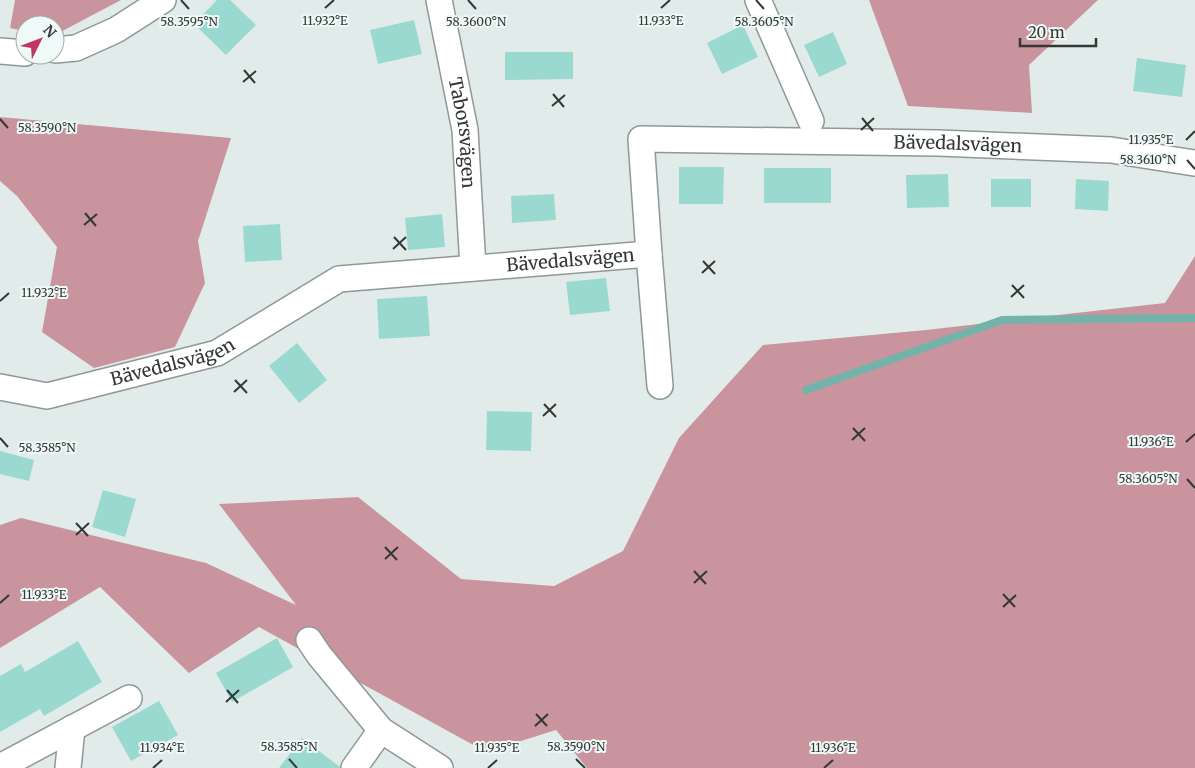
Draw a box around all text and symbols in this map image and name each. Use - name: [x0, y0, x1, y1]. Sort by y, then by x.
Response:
- text: 11.932°E: [302, 13, 348, 28]
- text: 11.933°E: [639, 13, 684, 28]
- text: 58.3595°N: [160, 14, 218, 29]
- text: 58.3600°N: [446, 14, 507, 29]
- text: 58.3605°N: [734, 14, 794, 29]
- north arrow: [15, 15, 65, 65]
- scale bar: [1020, 15, 1096, 47]
- text: N: [39, 21, 60, 41]
- text: 20 m: [1028, 23, 1065, 42]
- street label: Taborsvägen: [444, 75, 480, 189]
- text: 58.3590°N: [18, 120, 77, 135]
- street label: Bävedalsvägen: [893, 130, 1023, 157]
- text: 11.935°E: [1129, 132, 1174, 147]
- text: 58.3610°N: [1120, 152, 1177, 167]
- street label: Bävedalsvägen: [505, 243, 635, 276]
- text: 11.932°E: [21, 285, 67, 300]
- street label: Bävedalsvägen: [108, 333, 239, 391]
- text: 11.936°E: [1128, 434, 1174, 449]
- text: 58.3585°N: [18, 440, 76, 455]
- text: 58.3605°N: [1118, 471, 1178, 486]
- text: 11.933°E: [22, 587, 67, 602]
- text: 58.3585°N: [260, 739, 318, 754]
- text: 58.3590°N: [547, 739, 606, 754]
- text: 11.934°E: [140, 740, 185, 755]
- text: 11.935°E: [475, 740, 520, 755]
- text: 11.936°E: [810, 740, 856, 755]

